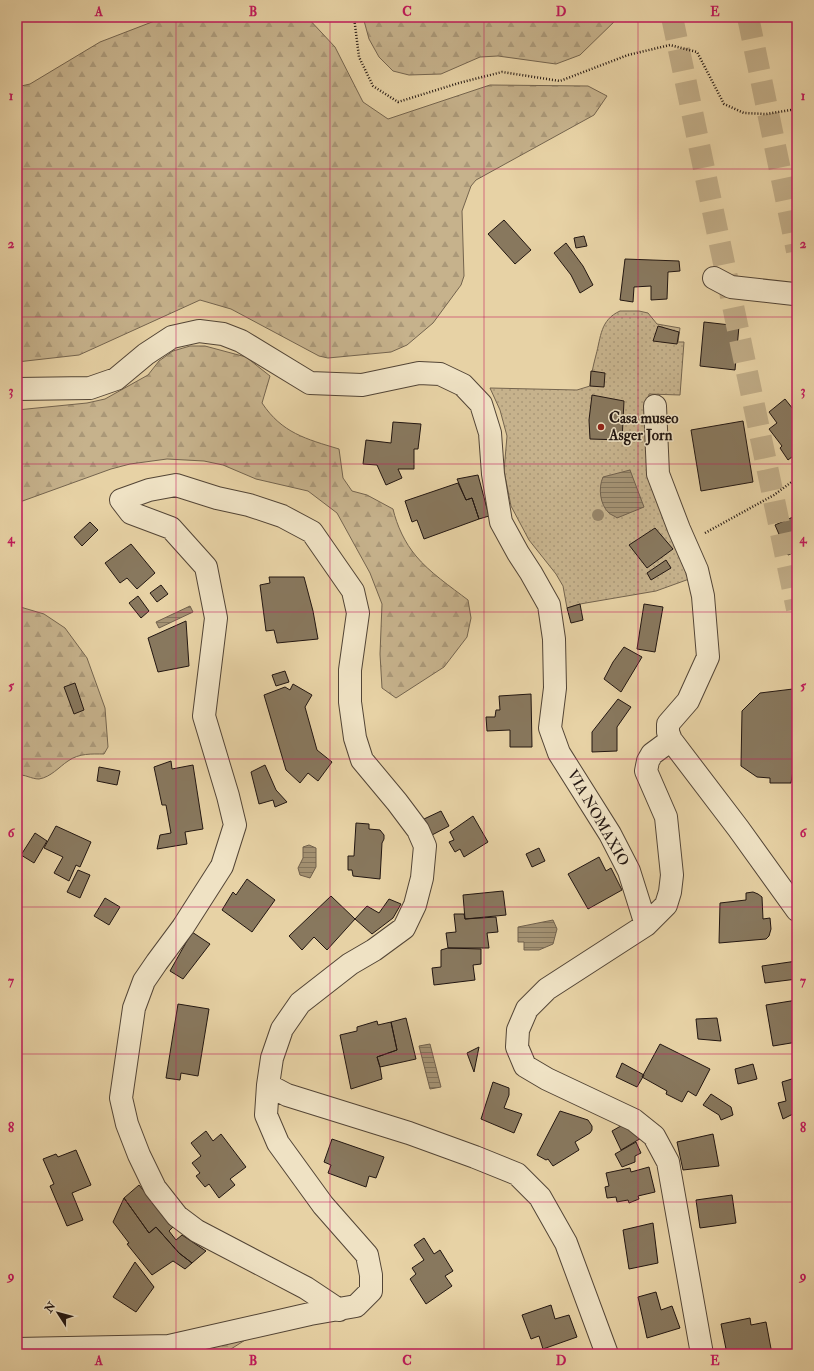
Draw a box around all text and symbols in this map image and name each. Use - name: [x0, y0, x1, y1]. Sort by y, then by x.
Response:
- text: A: [94, 4, 104, 20]
- text: B: [249, 4, 257, 20]
- text: C: [402, 4, 412, 20]
- text: D: [556, 4, 567, 20]
- text: E: [710, 4, 720, 20]
- text: 1: [9, 88, 14, 104]
- text: 1: [801, 88, 806, 104]
- text: 2: [8, 236, 15, 252]
- text: 2: [800, 236, 807, 252]
- text: 3: [9, 383, 14, 399]
- text: 3: [801, 383, 806, 399]
- place label: Casa museo Asger Jorn: [608, 409, 679, 446]
- marker: Casa museo Asger Jorn: [596, 422, 606, 432]
- text: 4: [6, 531, 15, 547]
- text: 4: [798, 531, 807, 547]
- text: 5: [8, 678, 14, 694]
- text: 5: [800, 678, 806, 694]
- street label: VIA NOMAXIO: [563, 766, 633, 870]
- text: 6: [8, 825, 16, 841]
- text: 6: [800, 825, 808, 841]
- text: 7: [8, 973, 15, 989]
- text: 7: [800, 973, 807, 989]
- text: 8: [8, 1120, 14, 1136]
- text: 8: [800, 1120, 806, 1136]
- text: 9: [6, 1268, 15, 1284]
- text: 9: [798, 1268, 807, 1284]
- north arrow: [38, 1293, 78, 1333]
- text: N: [42, 1299, 59, 1316]
- text: A: [94, 1353, 104, 1369]
- text: B: [249, 1353, 257, 1369]
- text: C: [402, 1353, 412, 1369]
- text: D: [556, 1353, 567, 1369]
- text: E: [710, 1353, 720, 1369]

